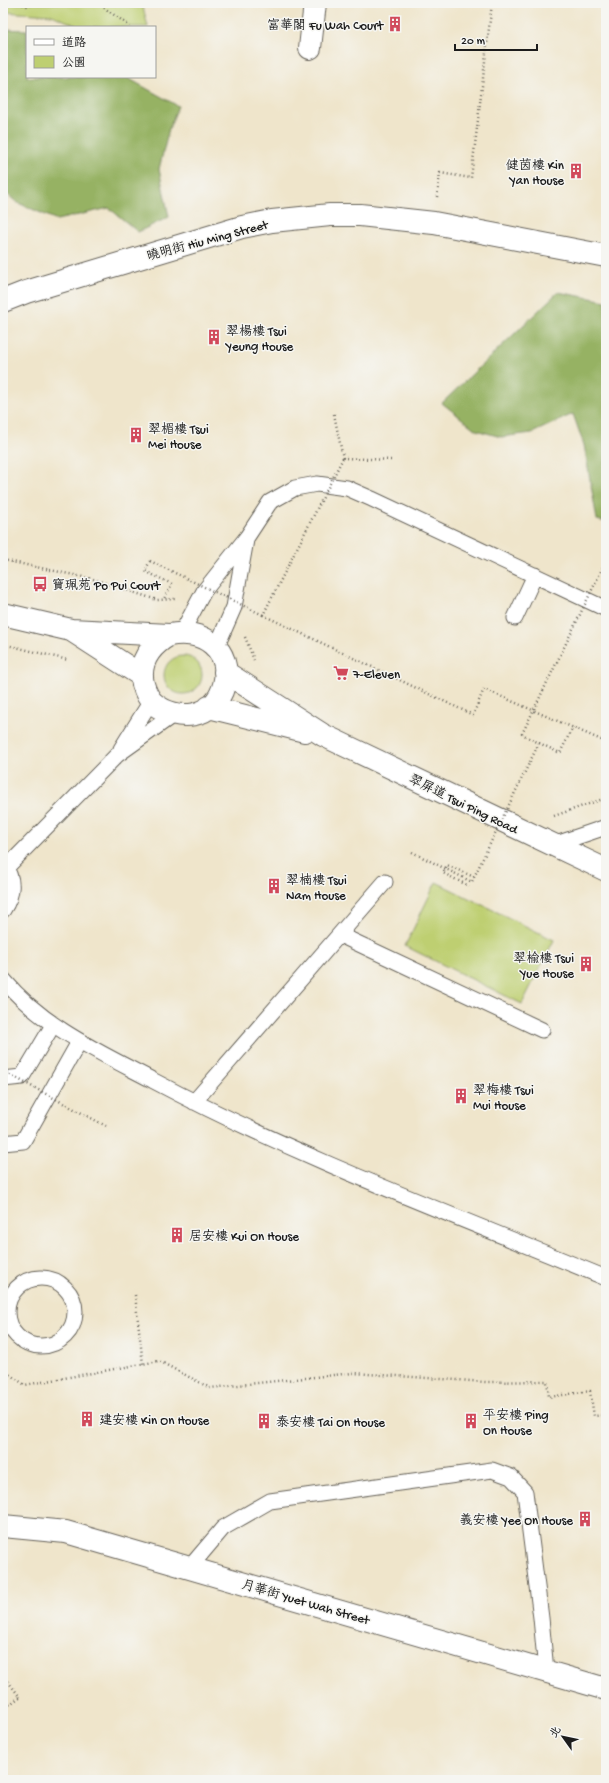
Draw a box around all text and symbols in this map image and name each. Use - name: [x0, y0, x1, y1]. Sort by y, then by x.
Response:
- building icon: 富華閣 Fu Wah Court: [386, 15, 404, 33]
- place label: 富華閣 Fu Wah Court: [267, 18, 385, 34]
- legend: [26, 26, 156, 78]
- scale bar: [455, 26, 537, 52]
- text: 20 m: [461, 35, 486, 49]
- text: 道路: [62, 36, 86, 51]
- text: 公園: [62, 56, 86, 71]
- place label: 健茵樓 Kin Yan House: [506, 158, 565, 189]
- building icon: 健茵樓 Kin Yan House: [567, 162, 585, 180]
- street label: 曉明街 Hiu Ming Street: [145, 217, 271, 265]
- place label: 翠楊樓 Tsui Yeung House: [225, 324, 294, 355]
- building icon: 翠楊樓 Tsui Yeung House: [205, 328, 223, 346]
- place label: 翠楣樓 Tsui Mei House: [148, 422, 209, 453]
- building icon: 翠楣樓 Tsui Mei House: [127, 426, 145, 444]
- bus stop icon: 寶珮苑 Po Pui Court: [31, 575, 49, 593]
- place label: 寶珮苑 Po Pui Court: [52, 578, 162, 594]
- supermarket icon: 7-Eleven: [332, 664, 350, 682]
- place label: 7-Eleven: [352, 668, 401, 683]
- street label: 翠屏道 Tsui Ping Road: [406, 772, 521, 839]
- place label: 翠楠樓 Tsui Nam House: [286, 873, 347, 904]
- building icon: 翠楠樓 Tsui Nam House: [265, 877, 283, 895]
- place label: 翠榆樓 Tsui Yue House: [513, 951, 574, 982]
- building icon: 翠榆樓 Tsui Yue House: [577, 955, 595, 973]
- place label: 翠梅樓 Tsui Mui House: [473, 1082, 534, 1114]
- building icon: 翠梅樓 Tsui Mui House: [452, 1087, 470, 1105]
- building icon: 居安樓 Kui On House: [168, 1226, 186, 1244]
- place label: 居安樓 Kui On House: [189, 1229, 299, 1245]
- place label: 平安樓 Ping On House: [483, 1408, 549, 1439]
- building icon: 建安樓 Kin On House: [78, 1410, 96, 1428]
- building icon: 泰安樓 Tai On House: [255, 1412, 273, 1430]
- building icon: 平安樓 Ping On House: [462, 1412, 480, 1430]
- place label: 建安樓 Kin On House: [99, 1413, 209, 1429]
- place label: 泰安樓 Tai On House: [276, 1415, 385, 1431]
- building icon: 義安樓 Yee On House: [576, 1510, 594, 1528]
- place label: 義安樓 Yee On House: [460, 1513, 573, 1529]
- street label: 月華街 Yuet Wah Street: [240, 1577, 373, 1629]
- north arrow: [543, 1717, 583, 1757]
- text: 北: [548, 1725, 564, 1741]

